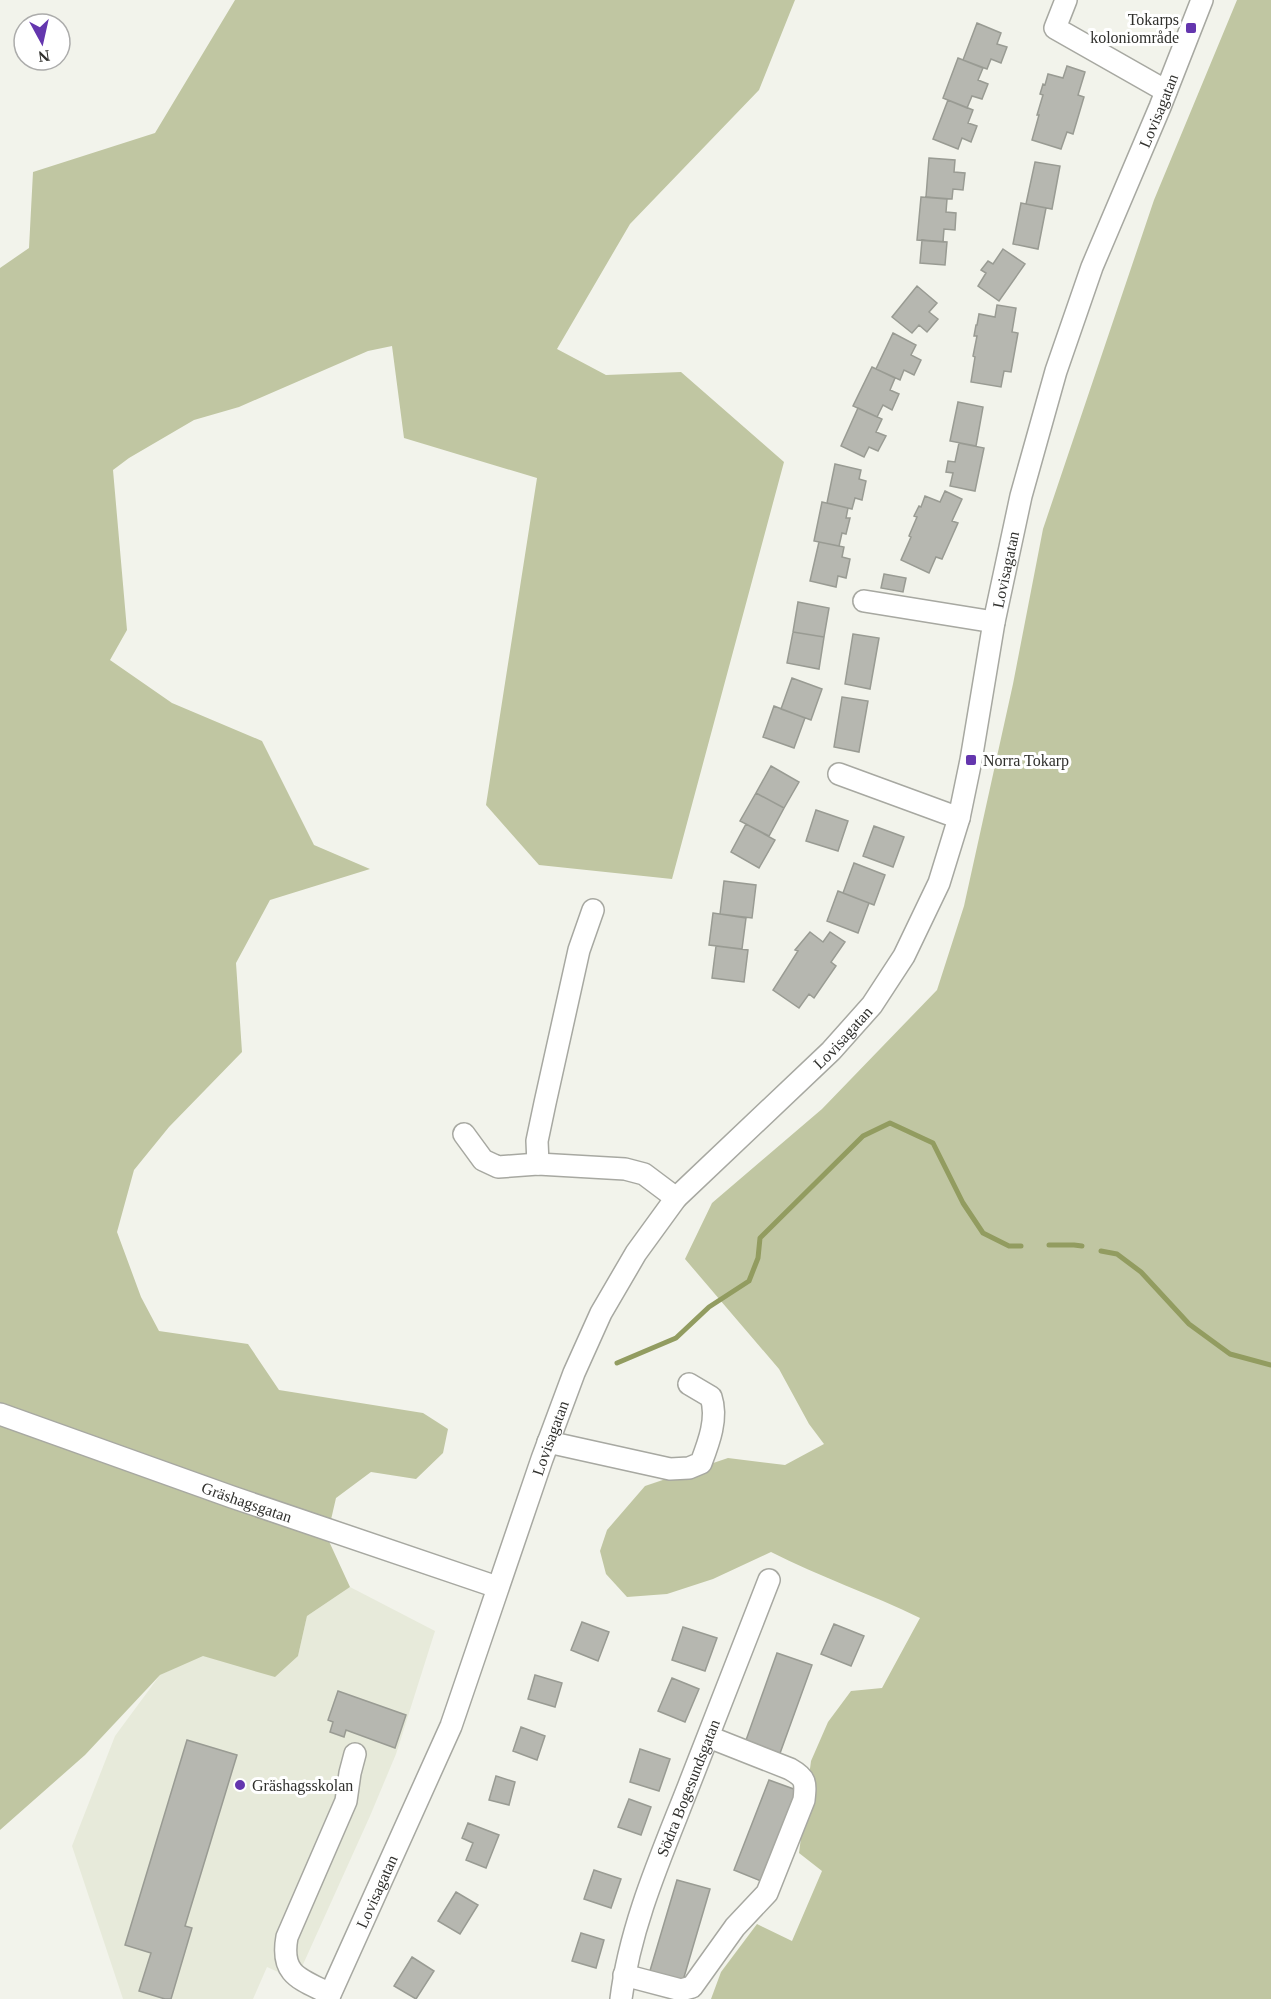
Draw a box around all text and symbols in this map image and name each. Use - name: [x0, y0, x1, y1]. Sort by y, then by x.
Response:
- place label: Tokarps koloniområde: [1090, 11, 1179, 46]
- north arrow: [12, 12, 72, 72]
- marker: Tokarps koloniområde: [1184, 21, 1198, 35]
- text: N: [37, 47, 51, 66]
- street label: Lovisagatan: [1135, 71, 1181, 150]
- street label: Lovisagatan: [989, 530, 1022, 610]
- place label: Norra Tokarp: [983, 752, 1069, 770]
- marker: Norra Tokarp: [964, 753, 978, 767]
- street label: Lovisagatan: [810, 1003, 875, 1072]
- street label: Lovisagatan: [529, 1398, 571, 1477]
- street label: Gräshagsgatan: [199, 1478, 294, 1525]
- street label: Södra Bogesundsgatan: [653, 1717, 722, 1859]
- place label: Gräshagsskolan: [252, 1777, 353, 1795]
- marker: Gräshagsskolan: [233, 1778, 247, 1792]
- street label: Lovisagatan: [353, 1852, 400, 1931]

